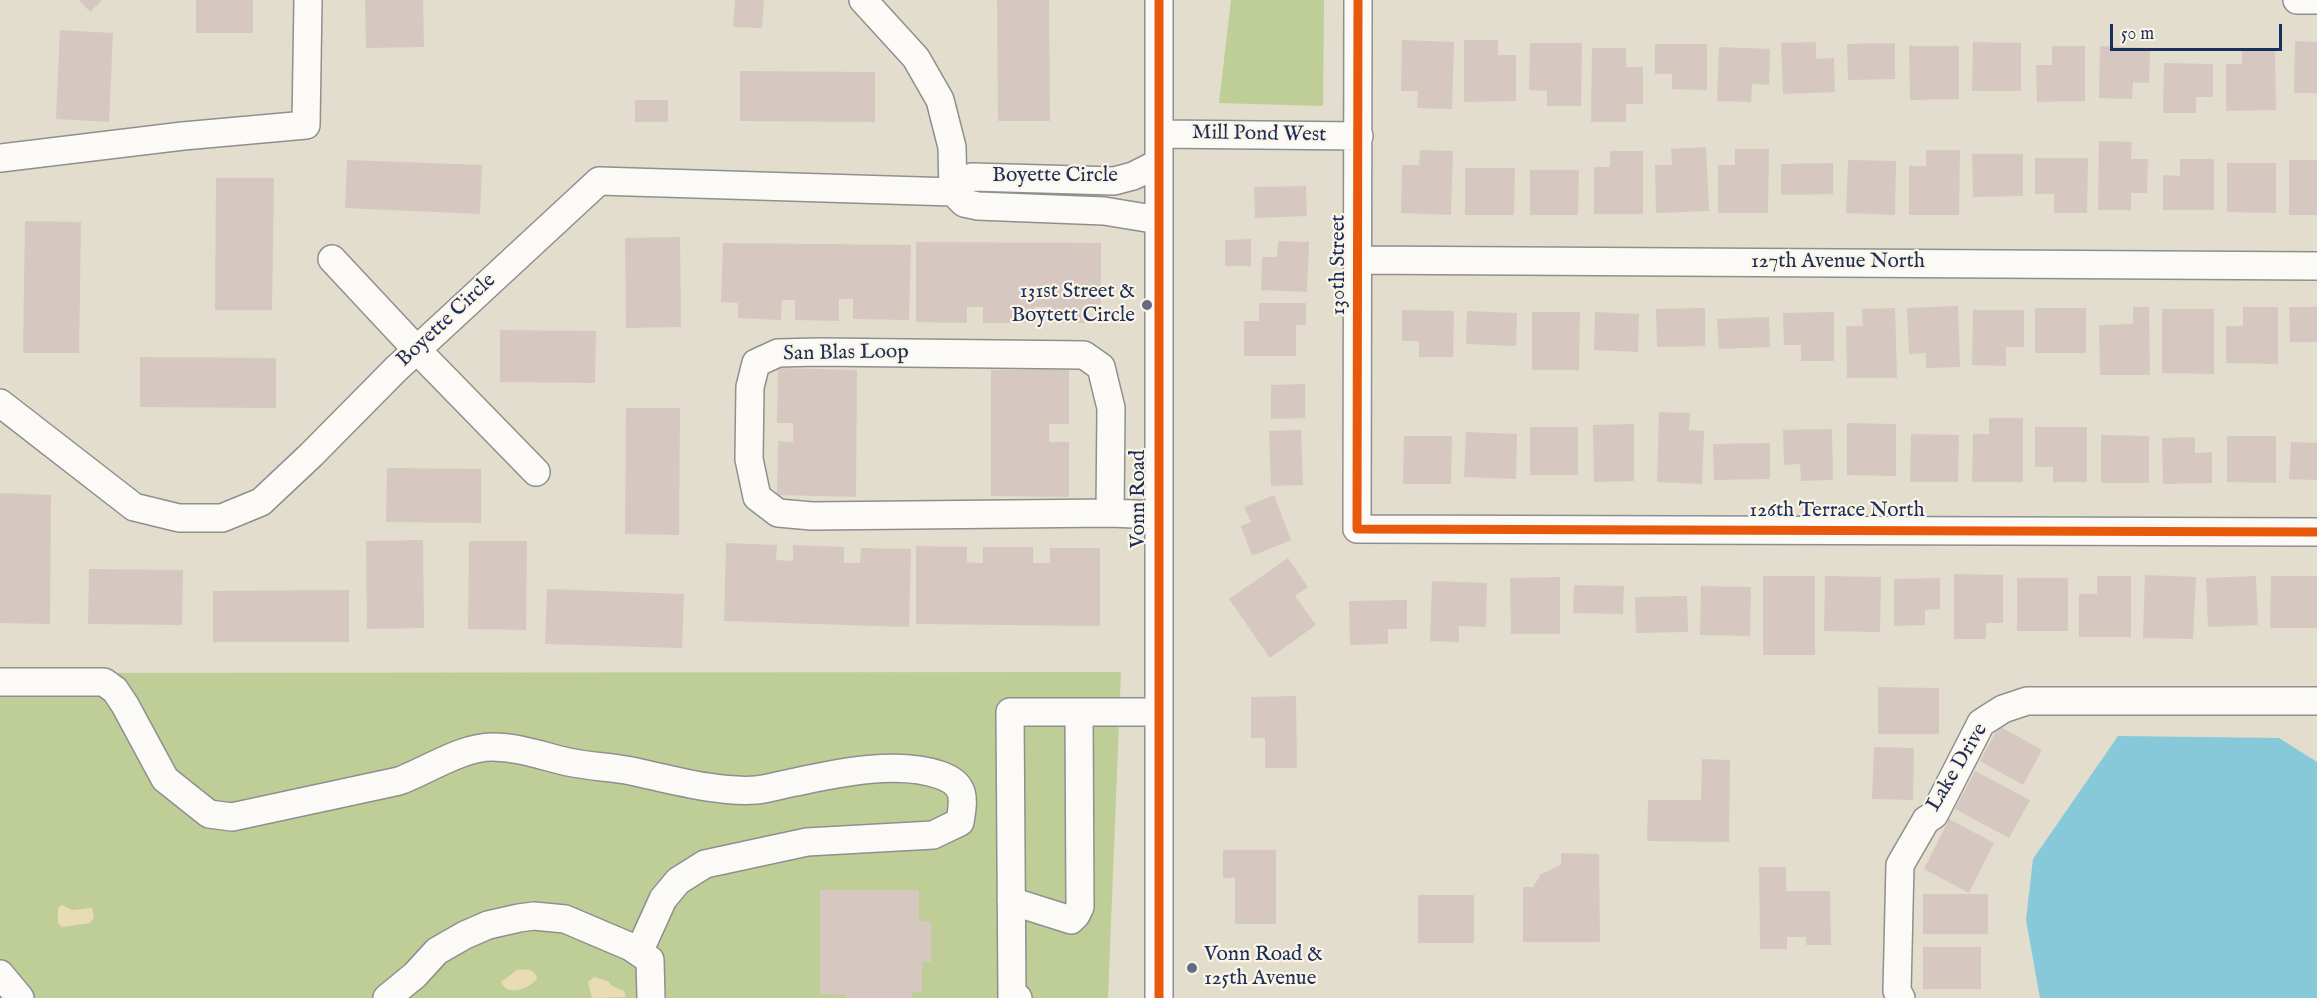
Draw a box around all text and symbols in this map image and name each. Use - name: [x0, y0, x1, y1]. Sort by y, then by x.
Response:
- scale bar: [2113, 12, 2286, 50]
- text: 50 m: [2121, 23, 2154, 46]
- street label: Mill Pond West: [1191, 121, 1327, 149]
- street label: Boyette Circle: [992, 164, 1118, 190]
- street label: 130th Street: [1327, 214, 1353, 316]
- street label: 127th Avenue North: [1751, 250, 1925, 276]
- street label: Boyette Circle: [392, 269, 502, 373]
- place label: 131st Street & Boytett Circle: [1011, 280, 1135, 330]
- marker: 131st Street & Boytett Circle: [1140, 298, 1154, 312]
- street label: San Blas Loop: [783, 340, 909, 368]
- street label: Vonn Road: [1127, 450, 1153, 548]
- street label: 126th Terrace North: [1749, 499, 1925, 525]
- street label: Lake Drive: [1922, 719, 1994, 817]
- place label: Vonn Road & 125th Avenue: [1204, 943, 1323, 993]
- marker: Vonn Road & 125th Avenue: [1185, 961, 1199, 975]

